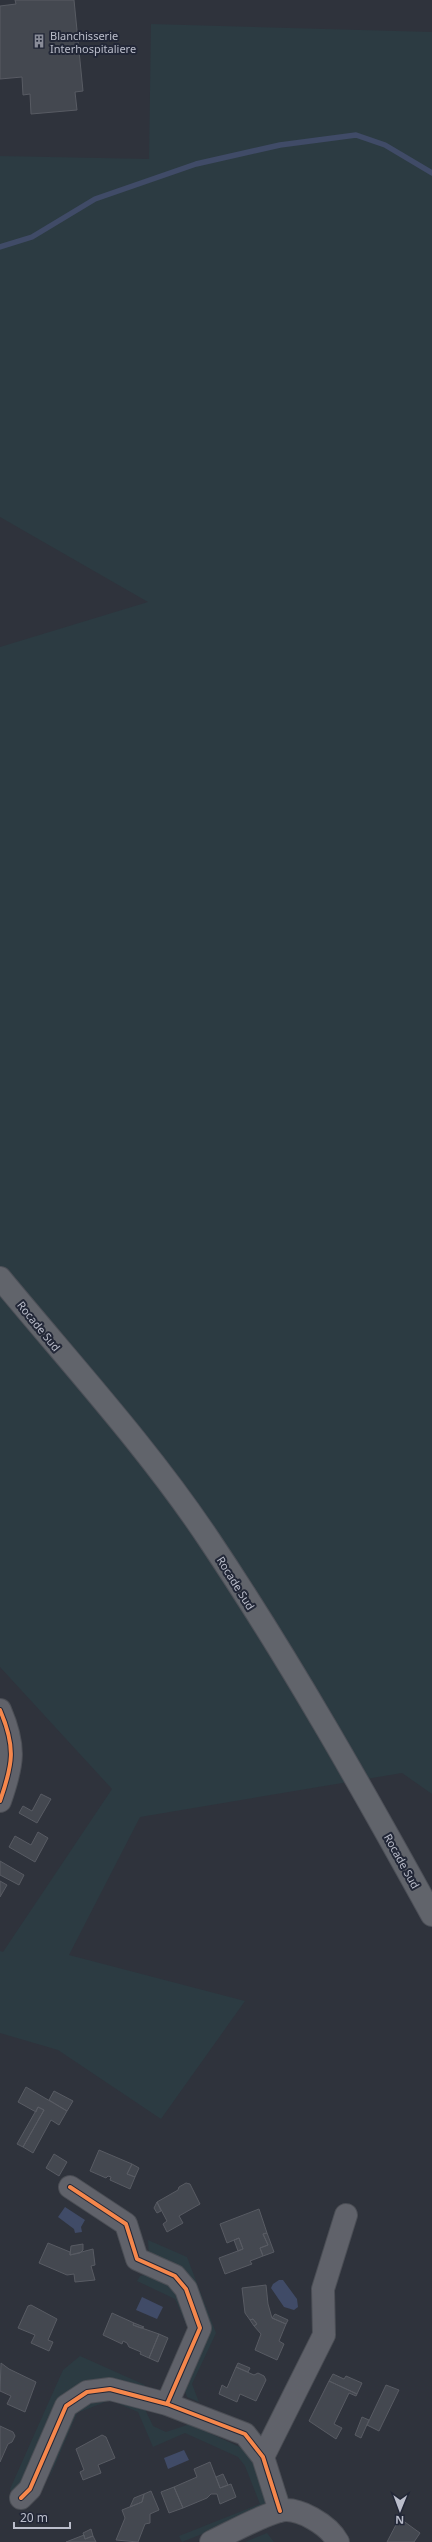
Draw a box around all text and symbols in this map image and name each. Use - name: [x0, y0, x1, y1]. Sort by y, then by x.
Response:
- place label: Blanchisserie Interhospitaliere: [50, 28, 136, 56]
- building icon: Blanchisserie Interhospitaliere: [31, 33, 47, 49]
- street label: Rocade Sud: [14, 1298, 64, 1354]
- street label: Rocade Sud: [214, 1553, 258, 1613]
- street label: Rocade Sud: [381, 1831, 423, 1891]
- north arrow: [380, 2490, 420, 2530]
- scale bar: [14, 2504, 70, 2530]
- text: 20 m: [20, 2509, 48, 2526]
- text: N: [395, 2513, 404, 2528]

